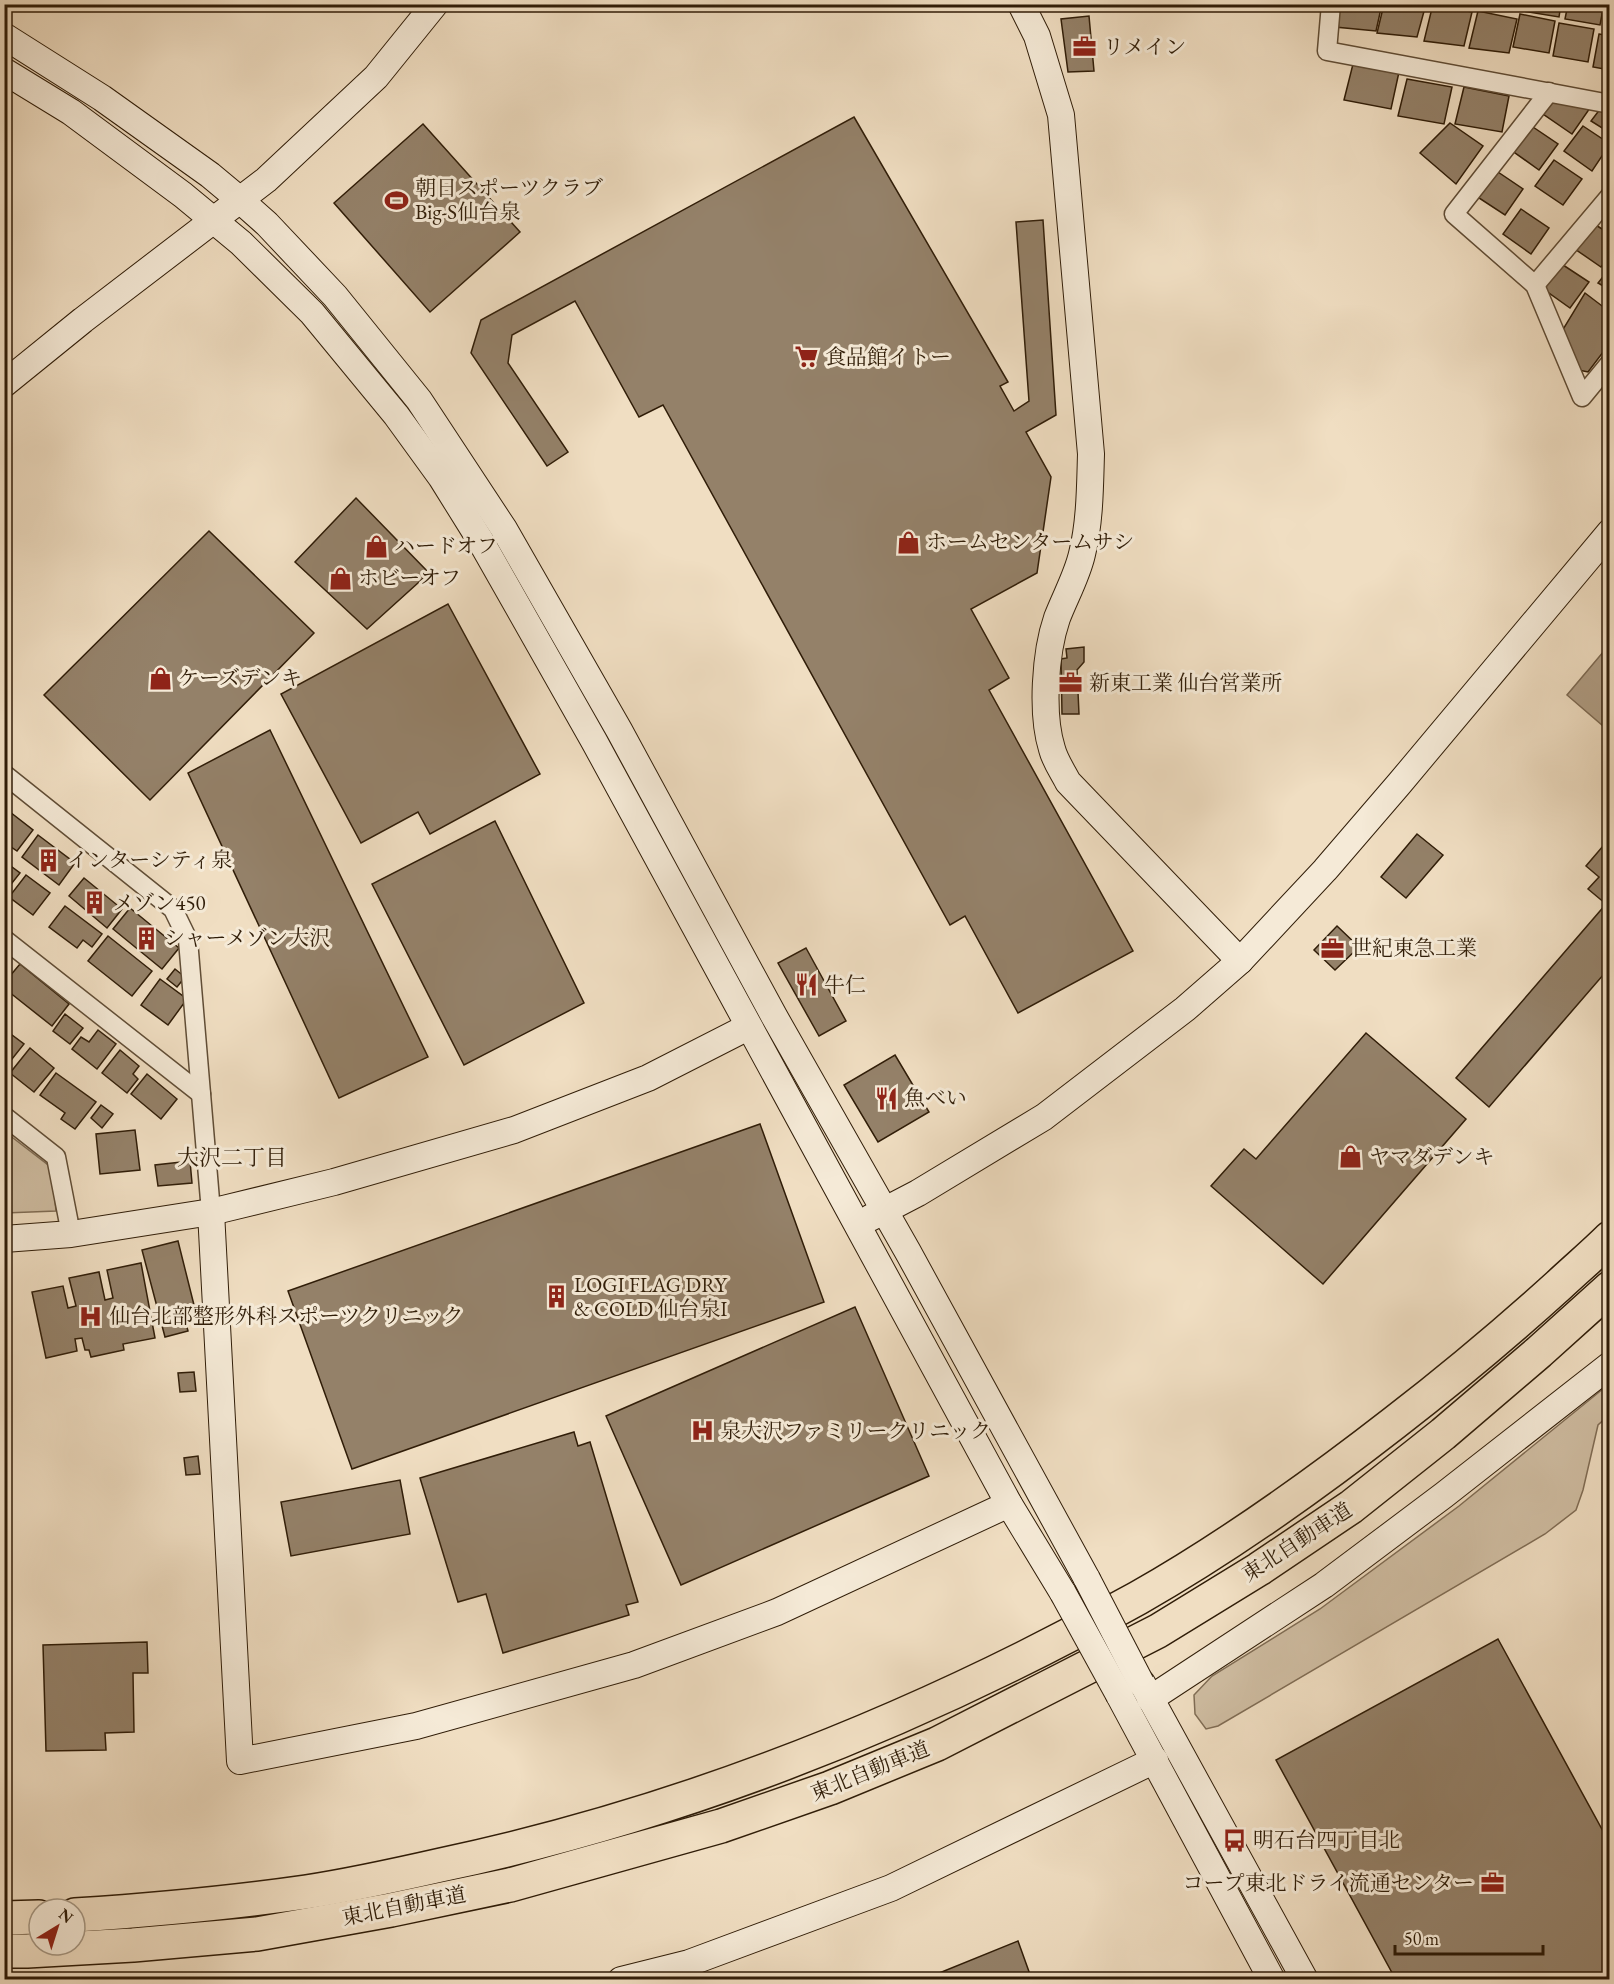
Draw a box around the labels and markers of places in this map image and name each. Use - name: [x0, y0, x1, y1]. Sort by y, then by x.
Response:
- place label: リメイン: [1103, 33, 1186, 60]
- office icon: リメイン: [1072, 34, 1098, 60]
- place label: 朝日スポーツクラブ Big-S仙台泉: [415, 174, 603, 225]
- sports icon: 朝日スポーツクラブ Big-S仙台泉: [384, 187, 410, 213]
- place label: 食品館イトー: [825, 343, 951, 370]
- supermarket icon: 食品館イトー: [794, 344, 820, 370]
- place label: ホームセンタームサシ: [926, 528, 1134, 555]
- shop icon: ホームセンタームサシ: [895, 529, 921, 555]
- place label: ハードオフ: [394, 532, 498, 559]
- shop icon: ハードオフ: [363, 533, 389, 559]
- place label: ホビーオフ: [358, 564, 461, 591]
- shop icon: ホビーオフ: [327, 565, 353, 591]
- place label: ケーズデンキ: [178, 664, 302, 691]
- shop icon: ケーズデンキ: [147, 665, 173, 691]
- place label: 新東工業 仙台営業所: [1089, 669, 1282, 696]
- office icon: 新東工業 仙台営業所: [1058, 670, 1084, 696]
- place label: インターシティ泉: [67, 846, 232, 873]
- building icon: インターシティ泉: [36, 847, 62, 873]
- place label: メゾン450: [113, 889, 206, 916]
- building icon: メゾン450: [82, 890, 108, 916]
- place label: シャーメゾン大沢: [164, 924, 330, 951]
- building icon: シャーメゾン大沢: [133, 925, 159, 951]
- place label: 世紀東急工業: [1351, 934, 1477, 961]
- office icon: 世紀東急工業: [1320, 935, 1346, 961]
- place label: 牛仁: [824, 971, 866, 998]
- restaurant icon: 牛仁: [793, 972, 819, 998]
- place label: 魚べい: [904, 1084, 967, 1111]
- restaurant icon: 魚べい: [873, 1085, 899, 1111]
- place label: ヤマダデンキ: [1369, 1143, 1495, 1170]
- shop icon: ヤマダデンキ: [1338, 1144, 1364, 1170]
- place label: LOGI FLAG DRY & COLD 仙台泉I: [574, 1271, 728, 1322]
- building icon: LOGI FLAG DRY & COLD 仙台泉I: [543, 1284, 569, 1310]
- place label: 仙台北部整形外科スポーツクリニック: [109, 1302, 464, 1329]
- hospital icon: 仙台北部整形外科スポーツクリニック: [78, 1303, 104, 1329]
- place label: 泉大沢ファミリークリニック: [720, 1417, 991, 1444]
- hospital icon: 泉大沢ファミリークリニック: [689, 1418, 715, 1444]
- place label: 明石台四丁目北: [1253, 1826, 1400, 1853]
- bus stop icon: 明石台四丁目北: [1222, 1827, 1248, 1853]
- place label: コープ東北ドライ流通センター: [1183, 1869, 1474, 1896]
- office icon: コープ東北ドライ流通センター: [1479, 1870, 1505, 1896]

